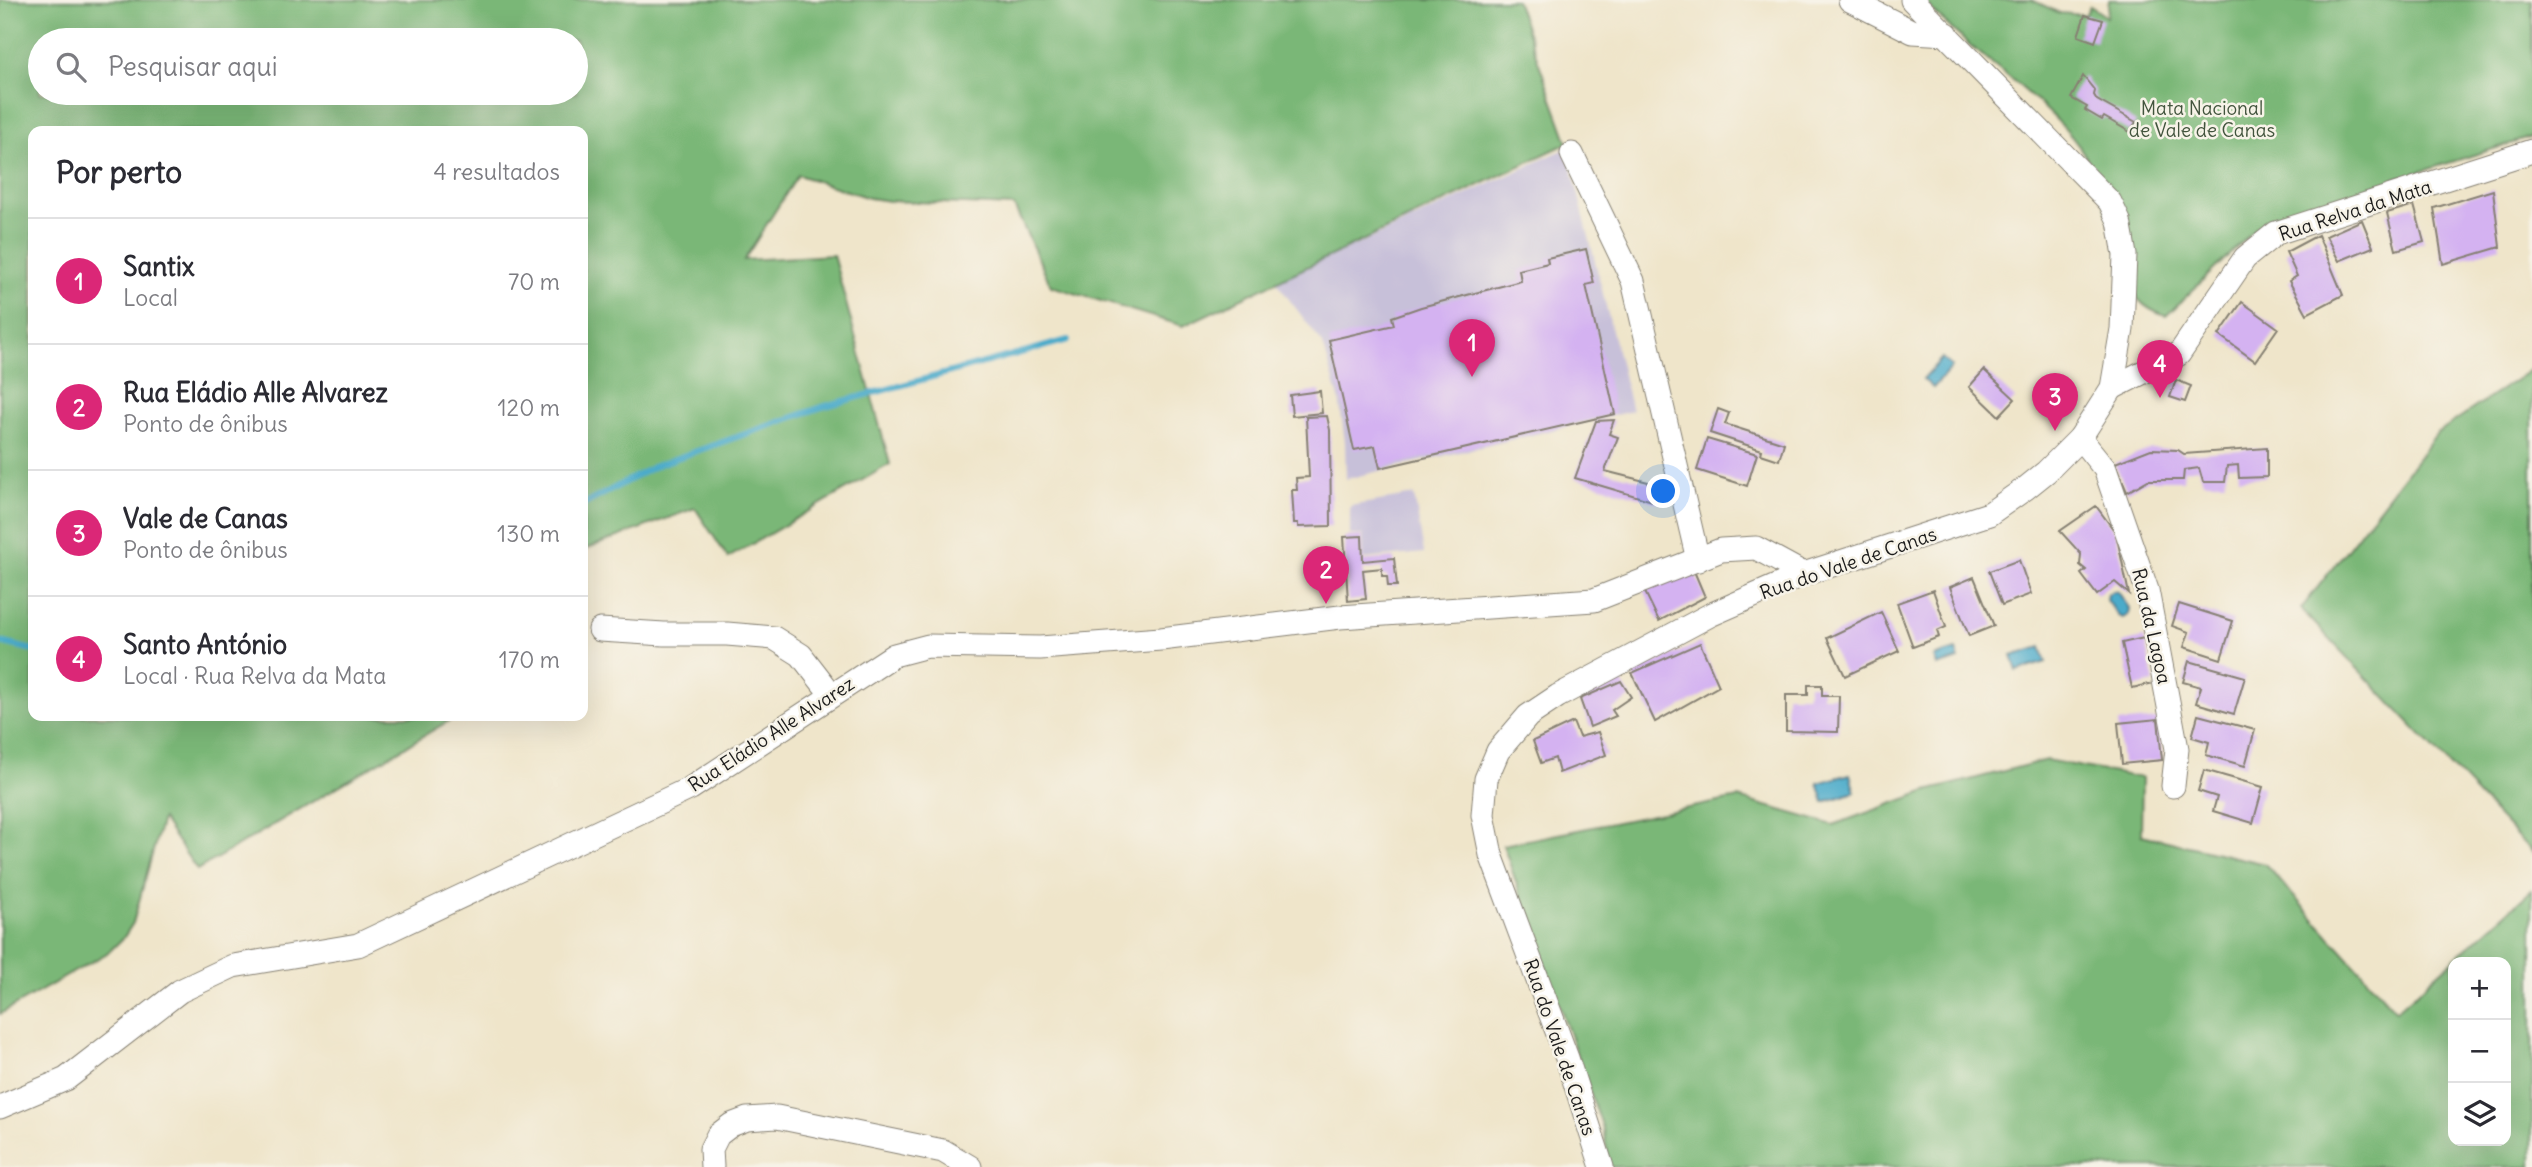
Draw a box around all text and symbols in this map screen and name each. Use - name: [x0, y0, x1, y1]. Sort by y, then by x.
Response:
- search box: [28, 28, 588, 105]
- icon: search: [52, 48, 90, 86]
- text: Pesquisar aqui: [108, 50, 277, 83]
- park label: Mata Nacional de Vale de Canas: [2129, 96, 2275, 142]
- text: Por perto: [56, 153, 182, 191]
- text: 4 resultados: [433, 157, 560, 186]
- street label: Rua Relva da Mata: [2276, 174, 2434, 246]
- text: Santix: [123, 250, 195, 283]
- text: 1: [74, 267, 84, 296]
- text: 70 m: [508, 267, 560, 296]
- text: Local: [123, 283, 178, 312]
- pin: 1: [1449, 319, 1495, 377]
- pin: 4: [2137, 340, 2183, 398]
- pin: 3: [2032, 373, 2078, 431]
- text: Rua Eládio Alle Alvarez: [123, 376, 388, 409]
- text: 2: [73, 393, 85, 422]
- text: 120 m: [497, 393, 560, 422]
- text: Ponto de ônibus: [123, 409, 288, 438]
- your location: [1646, 474, 1680, 508]
- text: Vale de Canas: [123, 502, 288, 535]
- text: 3: [72, 519, 86, 548]
- text: 130 m: [497, 519, 560, 548]
- street label: Rua do Vale de Canas: [1757, 522, 1939, 604]
- text: Ponto de ônibus: [123, 535, 288, 564]
- pin: 2: [1303, 546, 1349, 604]
- street label: Rua da Lagoa: [2127, 566, 2177, 686]
- text: Santo António: [123, 628, 287, 661]
- text: 4: [72, 645, 86, 674]
- text: 170 m: [499, 645, 560, 674]
- text: Local · Rua Relva da Mata: [123, 661, 386, 690]
- street label: Rua Eládio Alle Alvarez: [683, 671, 859, 797]
- street label: Rua do Vale de Canas: [1519, 956, 1601, 1138]
- map controls: [2448, 957, 2511, 1146]
- button: +: [2448, 957, 2511, 1020]
- button: −: [2448, 1020, 2511, 1083]
- button: layers: [2448, 1083, 2511, 1146]

